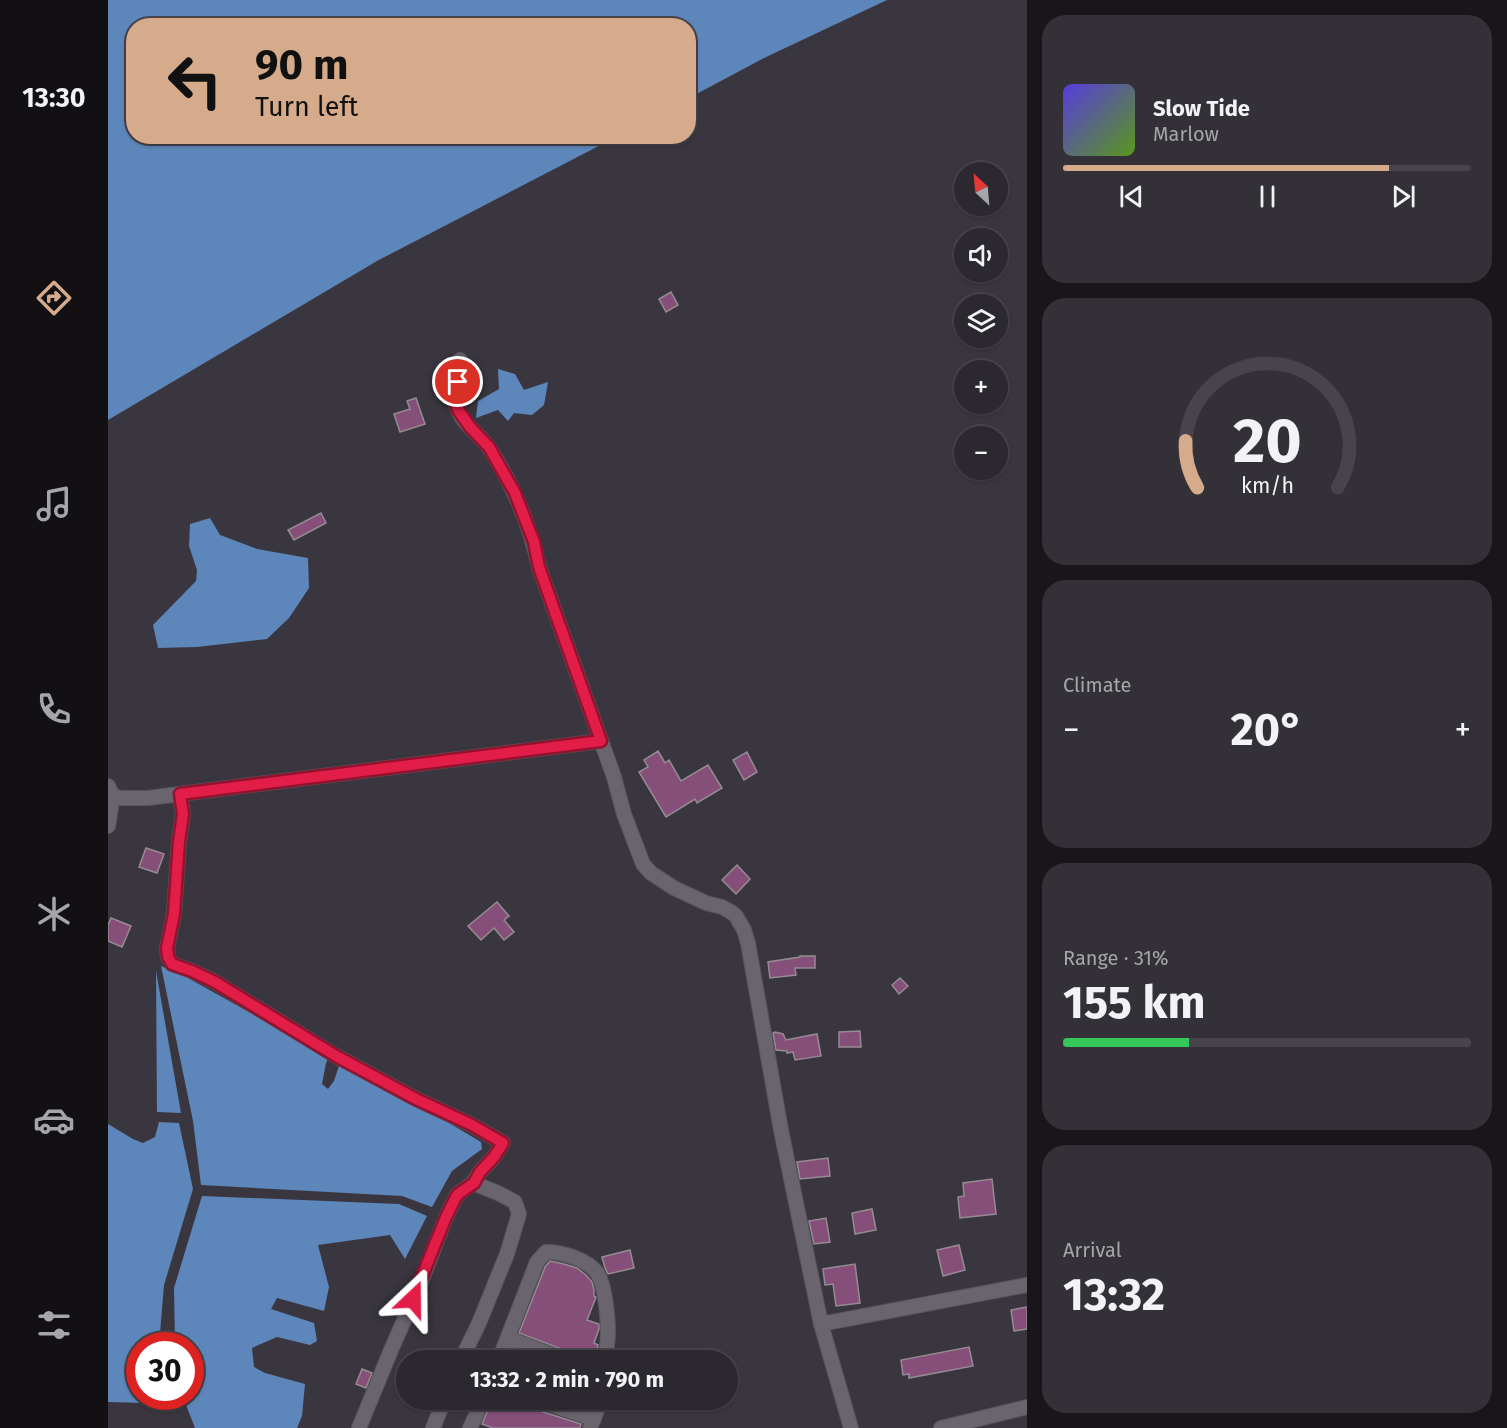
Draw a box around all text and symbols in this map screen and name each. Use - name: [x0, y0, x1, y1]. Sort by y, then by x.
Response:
- text: 90 m: [255, 40, 349, 90]
- icon: left: [156, 42, 234, 120]
- text: 13:30: [22, 82, 86, 114]
- text: Turn left: [255, 91, 358, 123]
- text: Slow Tide: [1153, 95, 1250, 122]
- text: Marlow: [1153, 122, 1219, 146]
- north arrow: [954, 162, 1008, 216]
- map controls: [954, 162, 1008, 480]
- icon: previous: [1115, 180, 1148, 213]
- icon: pause: [1251, 180, 1284, 213]
- icon: next: [1387, 180, 1420, 213]
- button: sound: [954, 228, 1008, 282]
- icon: directions: [33, 277, 75, 319]
- button: layers: [954, 294, 1008, 348]
- pin: [432, 356, 483, 407]
- button: +: [954, 360, 1008, 414]
- icon: arrive: [441, 365, 474, 398]
- text: 20: [1233, 405, 1301, 480]
- button: −: [954, 426, 1008, 480]
- text: km/h: [1240, 474, 1294, 500]
- icon: music: [33, 483, 75, 525]
- text: Climate: [1063, 673, 1131, 697]
- icon: phone: [33, 688, 75, 730]
- text: 20°: [1230, 703, 1304, 757]
- text: −: [1063, 710, 1080, 750]
- text: +: [1455, 710, 1471, 750]
- icon: climate: [33, 893, 75, 935]
- text: Range · 31%: [1063, 946, 1169, 970]
- text: 155 km: [1063, 976, 1205, 1030]
- icon: car: [33, 1099, 75, 1141]
- text: Arrival: [1063, 1238, 1122, 1262]
- position arrow: [381, 1267, 445, 1331]
- text: 13:32: [1063, 1268, 1165, 1322]
- icon: filters: [33, 1304, 75, 1346]
- speed limit sign: 30: [126, 1332, 204, 1410]
- text: 13:32 · 2 min · 790 m: [470, 1366, 664, 1393]

